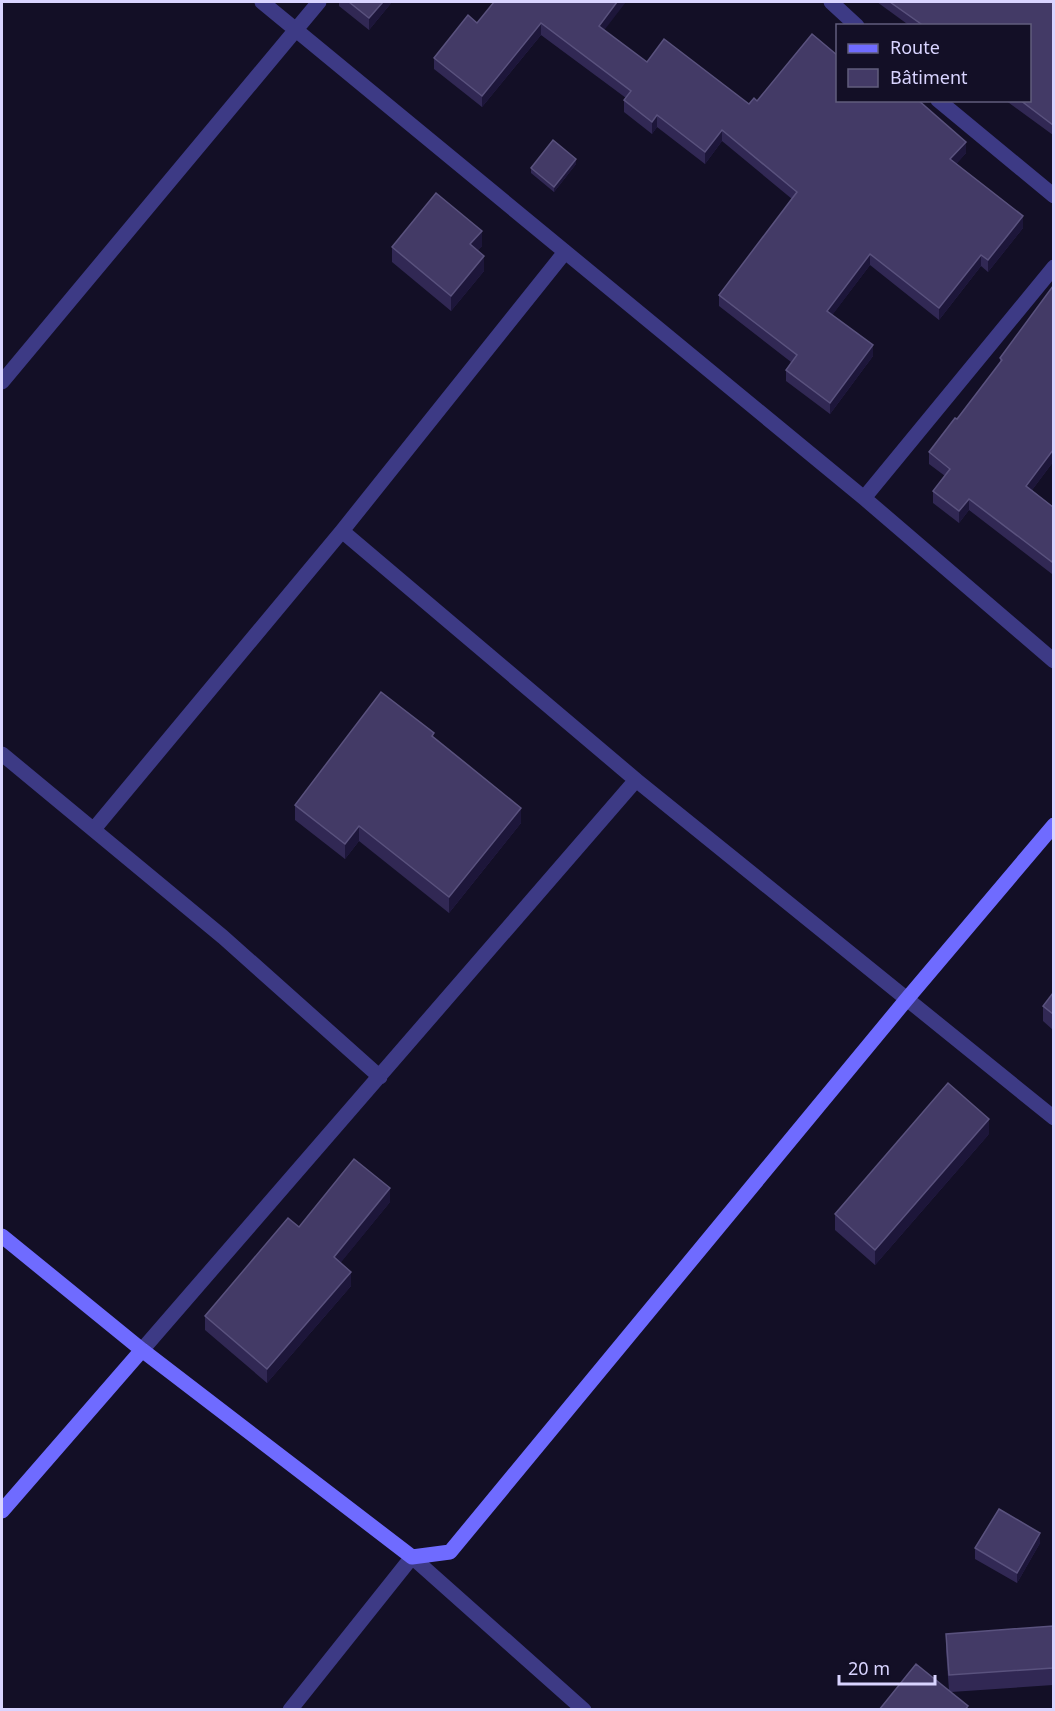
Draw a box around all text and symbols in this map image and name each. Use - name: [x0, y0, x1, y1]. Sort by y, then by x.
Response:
- legend: [836, 24, 1031, 102]
- text: Route: [890, 35, 940, 59]
- text: Bâtiment: [890, 65, 968, 89]
- scale bar: [839, 1648, 935, 1686]
- text: 20 m: [848, 1656, 890, 1680]

